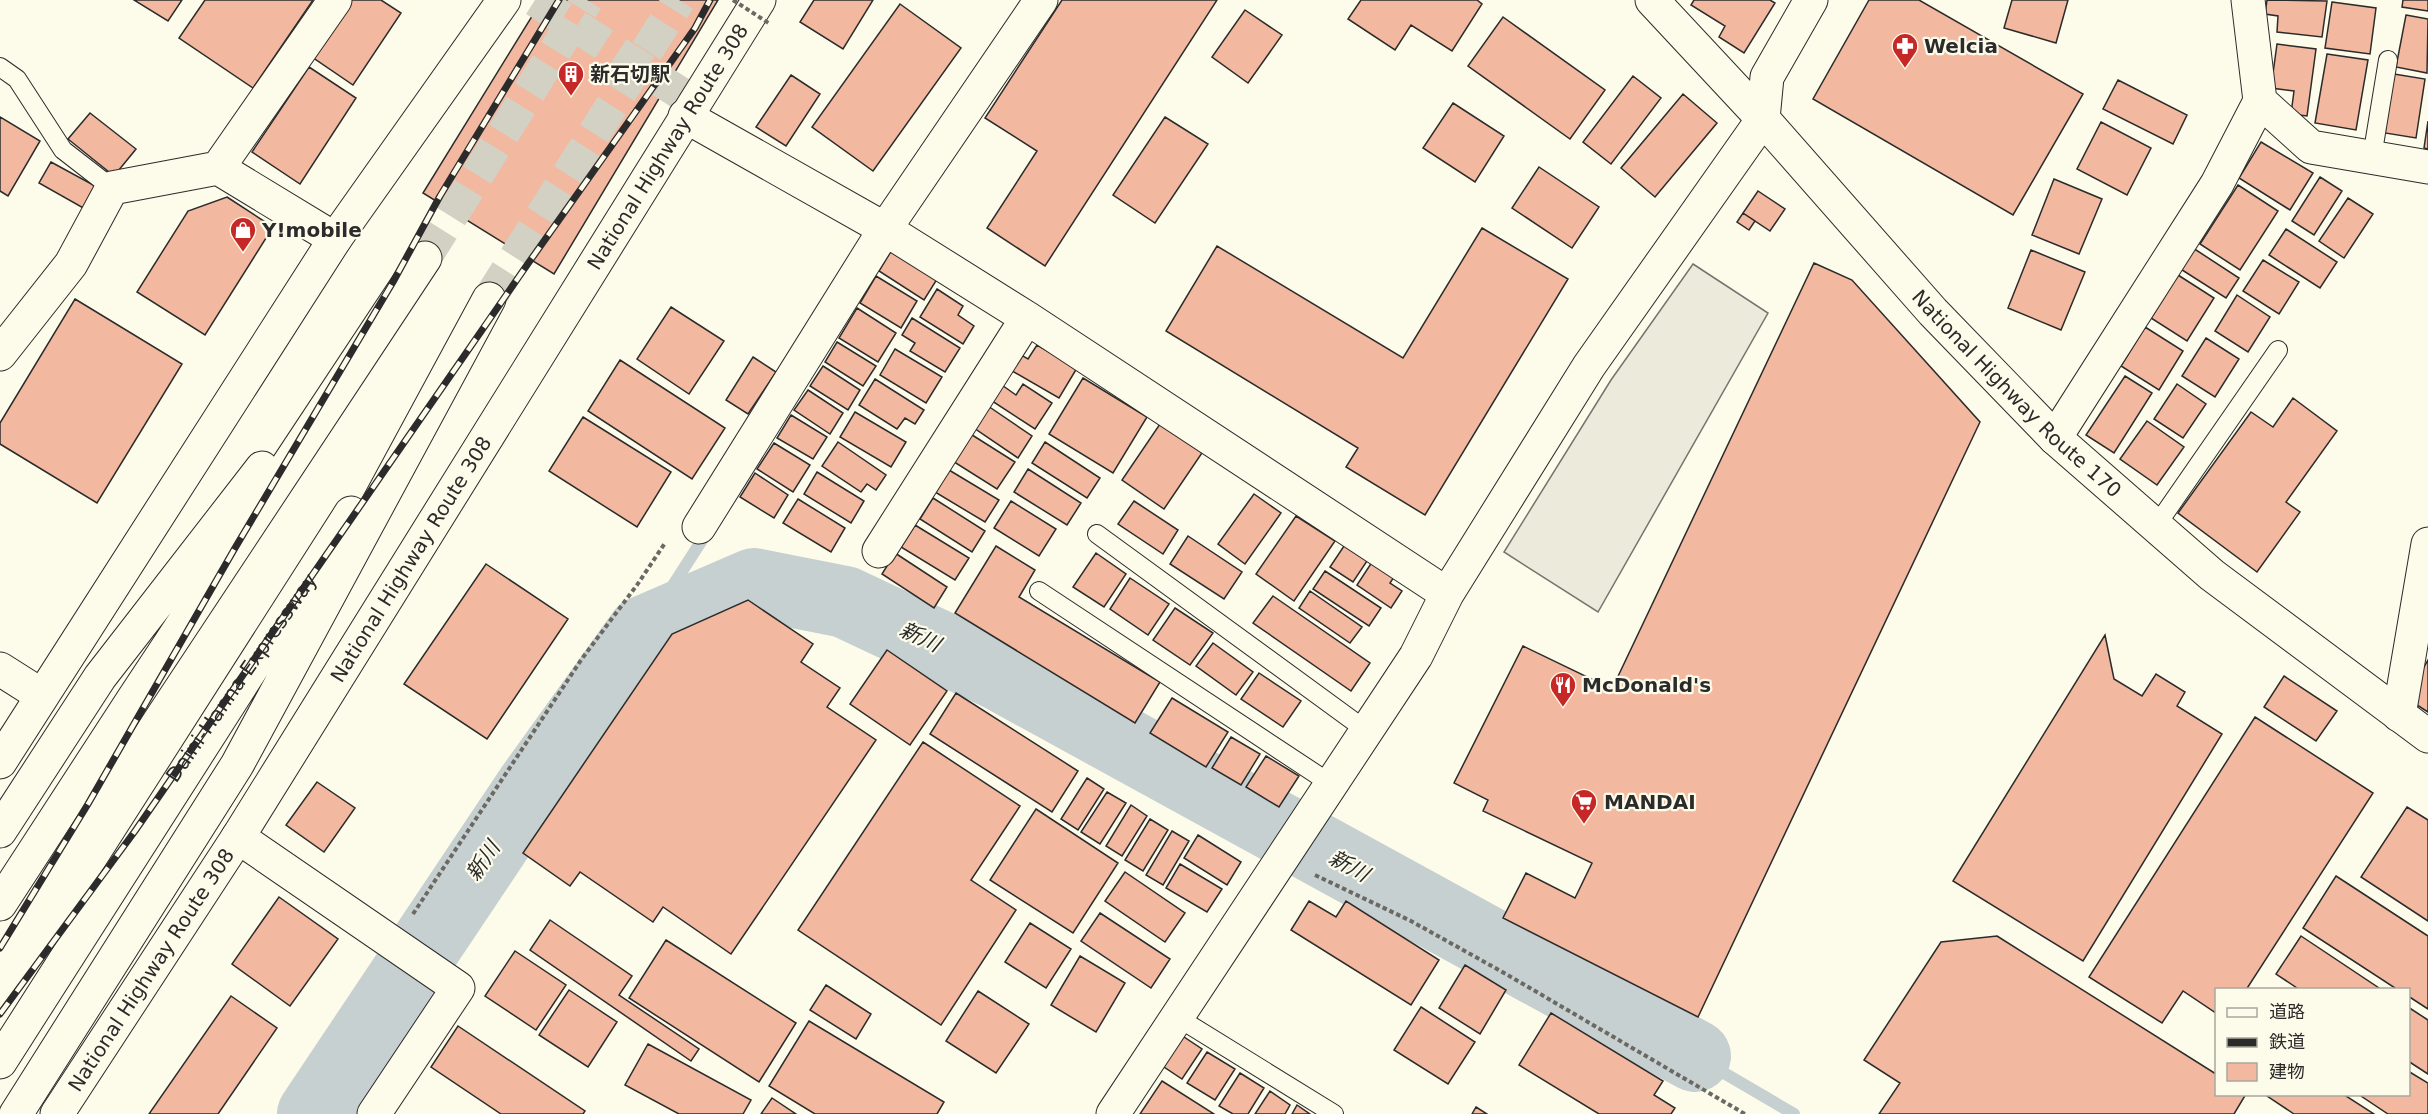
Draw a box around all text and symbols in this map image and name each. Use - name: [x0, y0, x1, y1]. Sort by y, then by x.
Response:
- street label: National Highway Route 308: [582, 19, 753, 274]
- pharmacy icon: Welcia: [1890, 31, 1920, 69]
- place label: Welcia: [1924, 34, 1998, 58]
- building icon: 新石切駅: [556, 59, 586, 97]
- place label: 新石切駅: [590, 62, 670, 86]
- shop icon: Y!mobile: [228, 215, 258, 253]
- place label: Y!mobile: [261, 218, 362, 242]
- street label: National Highway Route 170: [1907, 285, 2126, 502]
- street label: National Highway Route 308: [325, 432, 496, 687]
- street label: Daini-Hanna Expressway: [161, 568, 322, 787]
- water label: 新川: [896, 617, 946, 658]
- restaurant icon: McDonald's: [1548, 670, 1578, 708]
- place label: McDonald's: [1582, 673, 1711, 697]
- supermarket icon: MANDAI: [1569, 787, 1599, 825]
- place label: MANDAI: [1604, 790, 1696, 814]
- water label: 新川: [461, 835, 506, 885]
- street label: National Highway Route 308: [63, 844, 239, 1096]
- water label: 新川: [1325, 845, 1375, 888]
- legend: [2215, 988, 2410, 1096]
- text: 道路: [2269, 1001, 2305, 1022]
- text: 鉄道: [2269, 1031, 2305, 1052]
- text: 建物: [2269, 1061, 2305, 1082]

